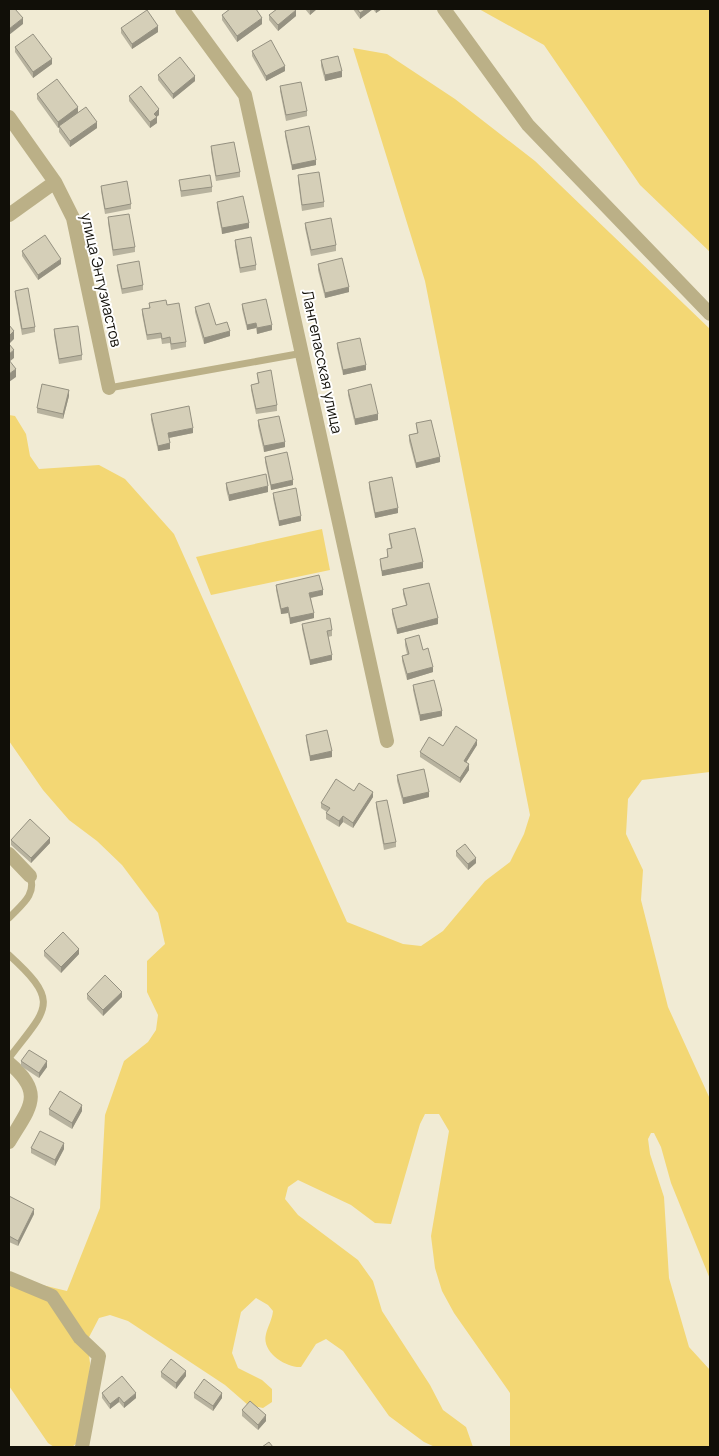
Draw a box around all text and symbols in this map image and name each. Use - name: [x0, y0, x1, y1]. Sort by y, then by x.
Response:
- street label: улица Энтузиастов: [76, 211, 127, 349]
- street label: Лангепасская улица: [297, 288, 348, 436]

